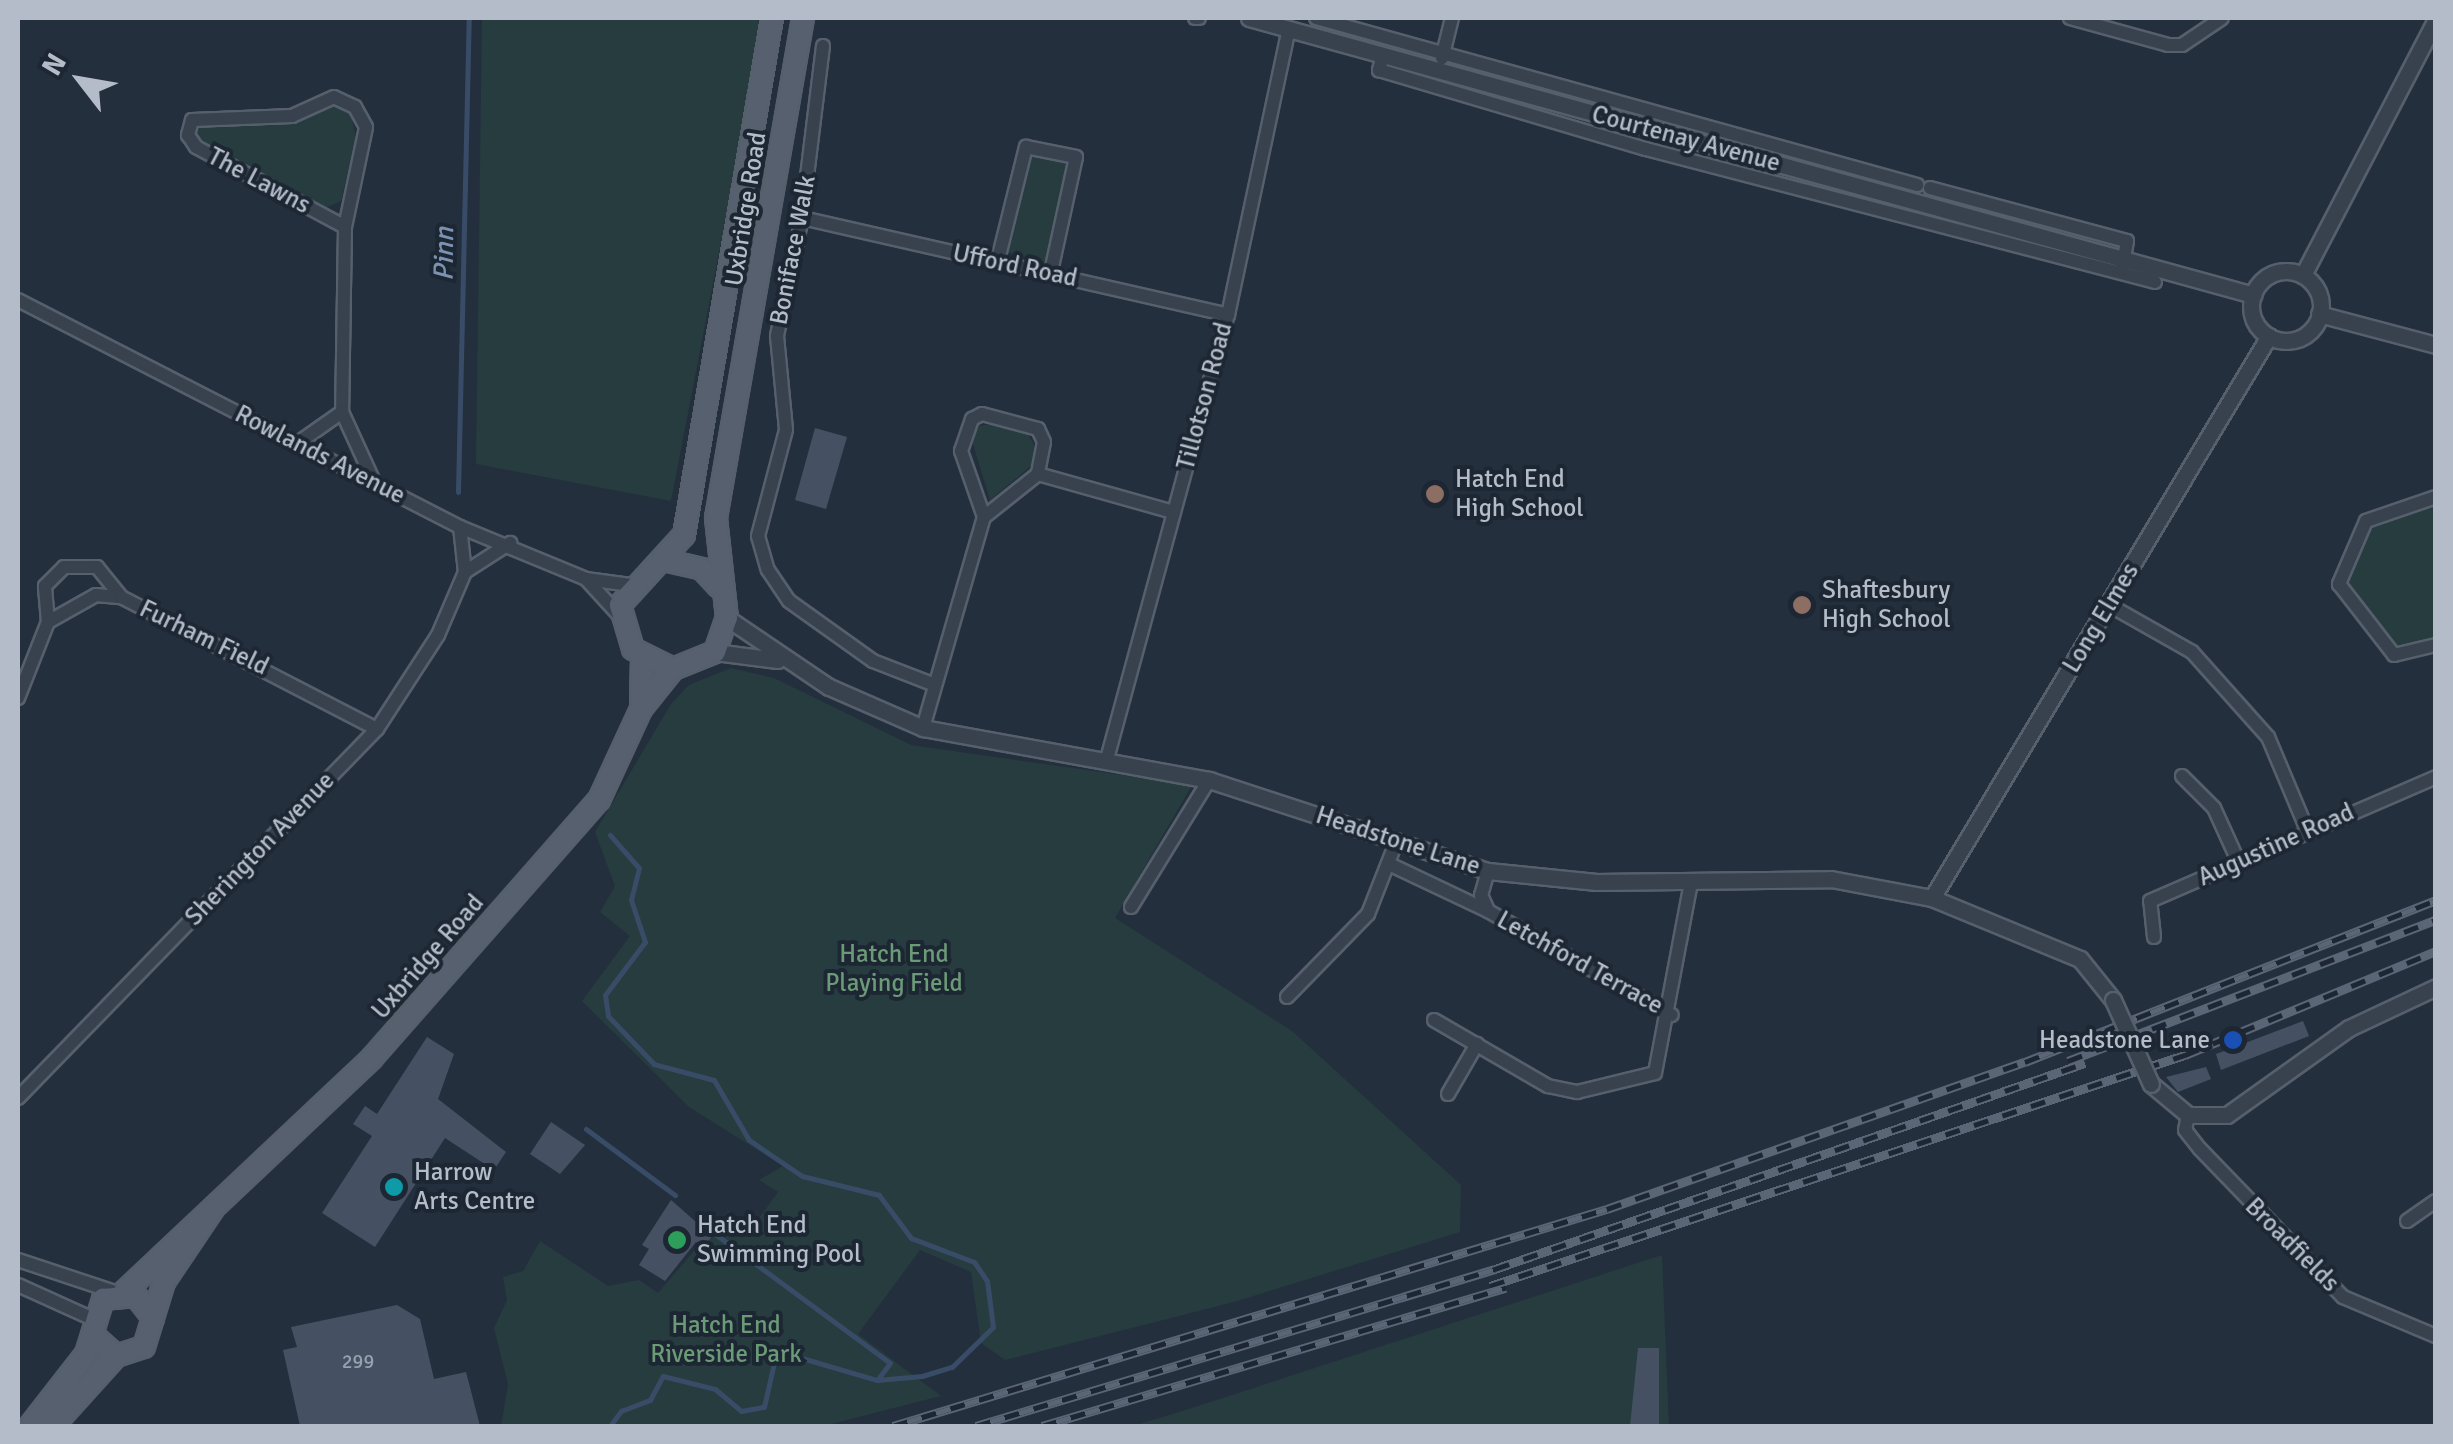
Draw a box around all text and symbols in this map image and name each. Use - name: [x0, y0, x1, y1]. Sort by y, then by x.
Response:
- north arrow: [30, 30, 130, 130]
- text: N: [35, 47, 74, 82]
- street label: Courtenay Avenue: [1589, 99, 1783, 179]
- street label: Uxbridge Road: [719, 130, 773, 288]
- street label: The Lawns: [203, 142, 315, 220]
- street label: Boniface Walk: [764, 173, 822, 327]
- water label: Pinn: [427, 227, 461, 281]
- street label: Ufford Road: [950, 238, 1080, 294]
- street label: Tillotson Road: [1171, 319, 1239, 473]
- street label: Rowlands Avenue: [230, 399, 410, 511]
- place label: Hatch End High School: [1455, 465, 1584, 524]
- marker: Hatch End High School: [1424, 483, 1446, 505]
- street label: Long Elmes: [2057, 558, 2145, 678]
- place label: Shaftesbury High School: [1822, 576, 1951, 635]
- street label: Furham Field: [135, 594, 273, 682]
- marker: Shaftesbury High School: [1791, 594, 1813, 616]
- street label: Sherington Avenue: [179, 766, 341, 932]
- street label: Augustine Road: [2193, 797, 2359, 893]
- street label: Headstone Lane: [1312, 800, 1484, 882]
- street label: Uxbridge Road: [366, 889, 490, 1025]
- street label: Letchford Terrace: [1492, 905, 1668, 1021]
- park label: Hatch End Playing Field: [825, 940, 963, 999]
- place label: Headstone Lane: [2039, 1025, 2210, 1055]
- marker: Headstone Lane: [2220, 1027, 2246, 1053]
- place label: Harrow Arts Centre: [414, 1158, 535, 1217]
- marker: Harrow Arts Centre: [383, 1176, 405, 1198]
- street label: Broadfields: [2239, 1192, 2345, 1298]
- place label: Hatch End Swimming Pool: [697, 1211, 861, 1270]
- marker: Hatch End Swimming Pool: [666, 1229, 688, 1251]
- park label: Hatch End Riverside Park: [650, 1311, 802, 1370]
- house number: 299: [342, 1349, 374, 1373]

